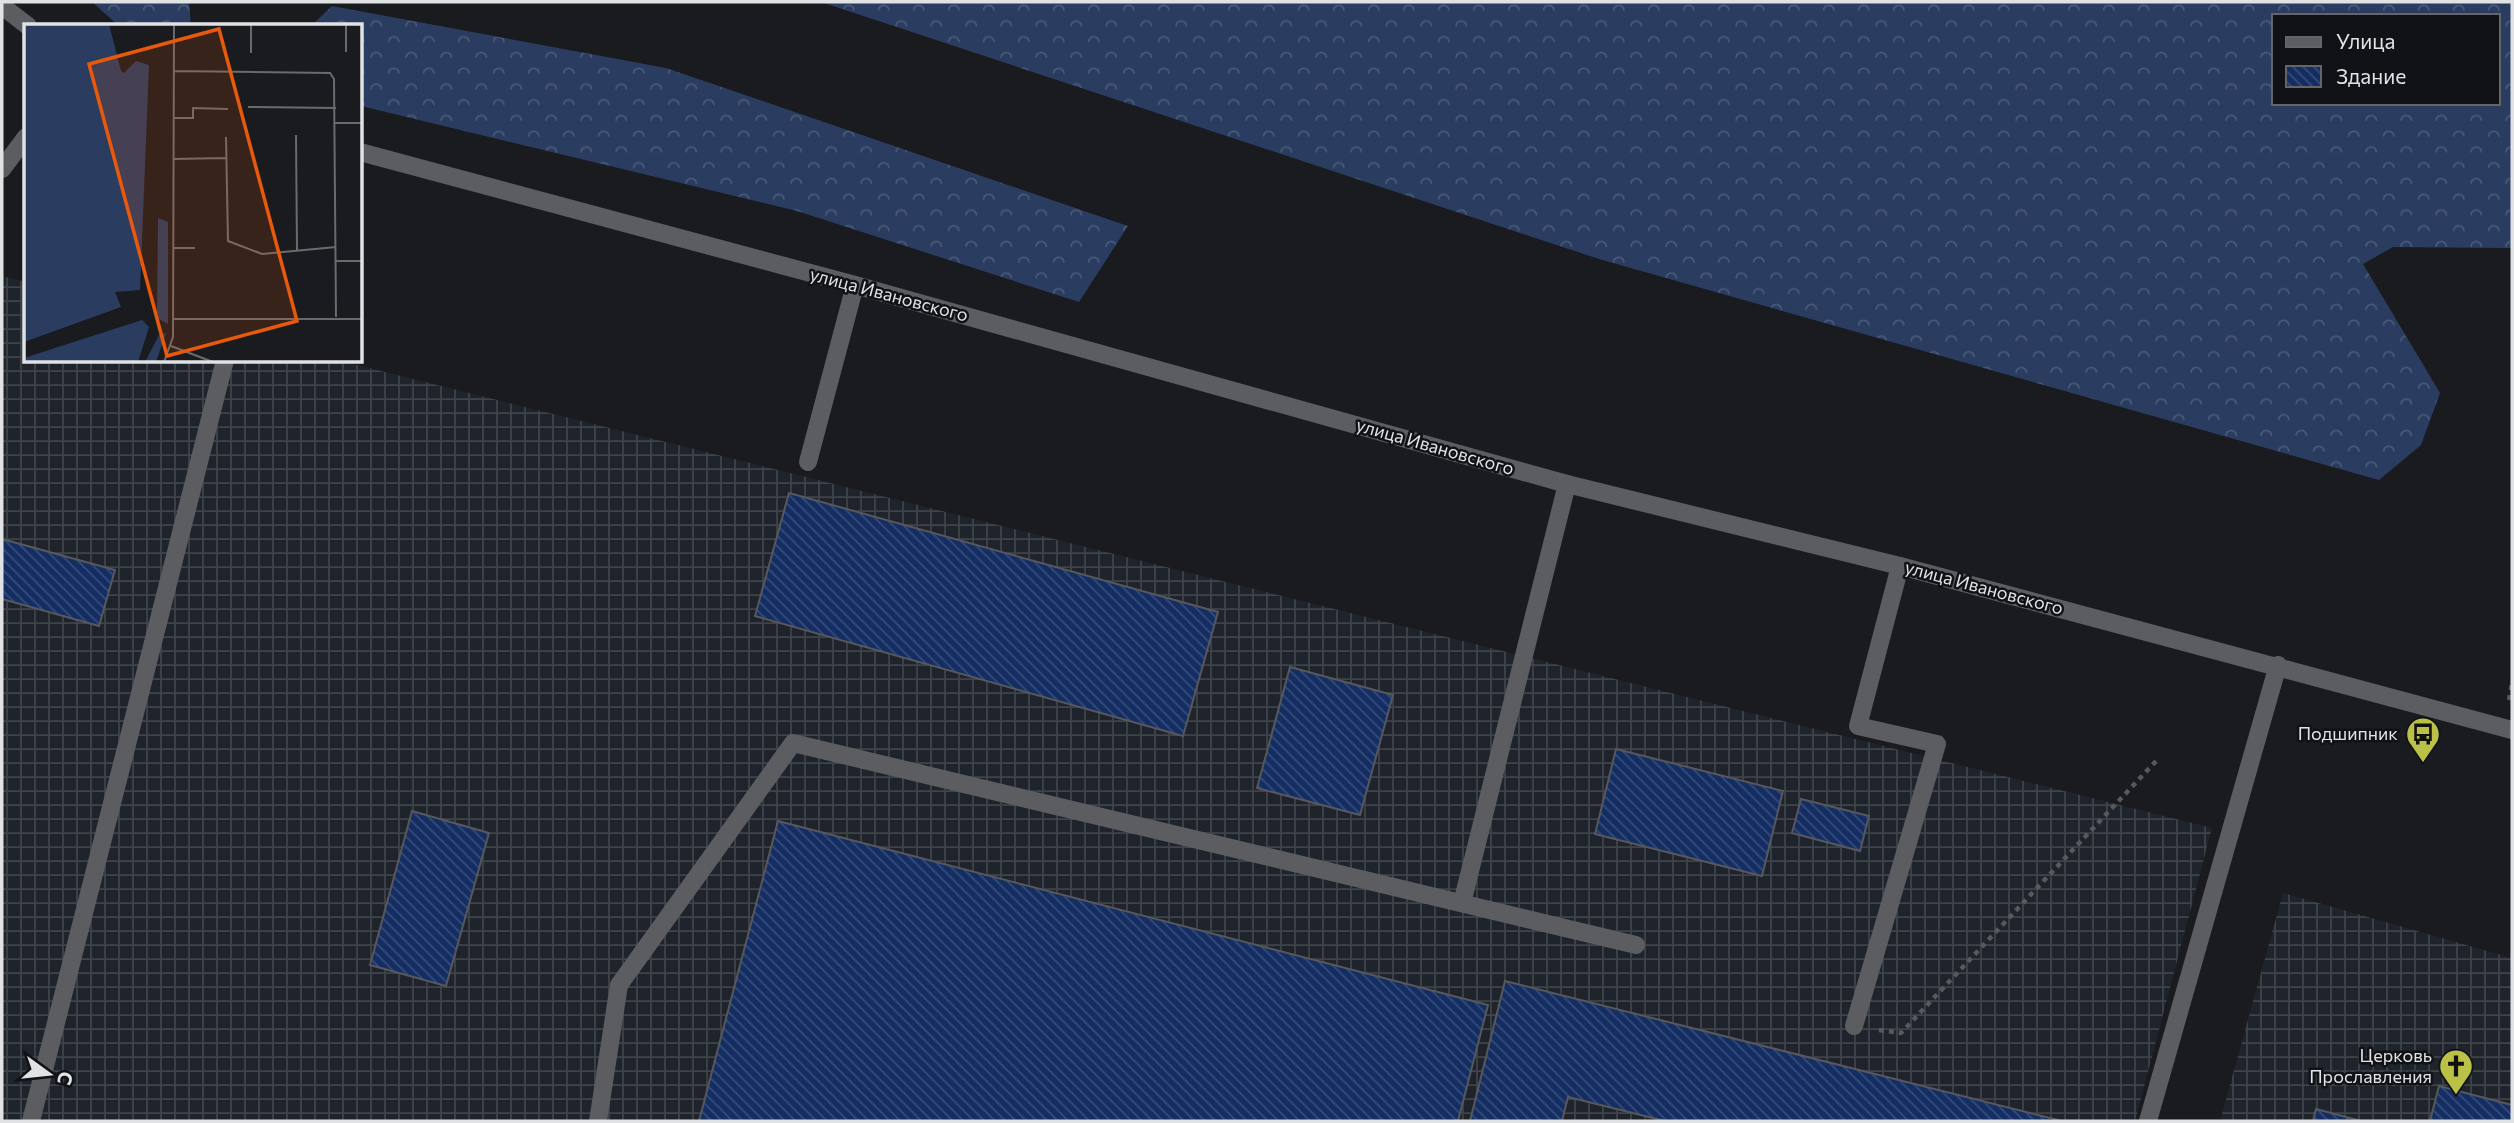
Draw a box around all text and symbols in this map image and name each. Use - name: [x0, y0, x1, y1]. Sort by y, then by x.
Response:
- legend: [2272, 14, 2500, 105]
- inset map: [24, 24, 362, 362]
- text: Улица: [2336, 28, 2395, 53]
- text: Здание: [2336, 63, 2406, 88]
- street label: улица Ивановского: [808, 262, 971, 326]
- street label: улица Ивановского: [1354, 413, 1517, 479]
- street label: улица Ивановского: [1903, 555, 2066, 619]
- bus stop icon: Подшипник: [2404, 715, 2442, 764]
- place label: Подшипник: [2298, 722, 2398, 744]
- north arrow: [14, 1039, 84, 1109]
- place label: Церковь Прославления: [2309, 1044, 2432, 1087]
- church icon: Церковь Прославления: [2437, 1047, 2475, 1096]
- text: С: [53, 1069, 79, 1088]

